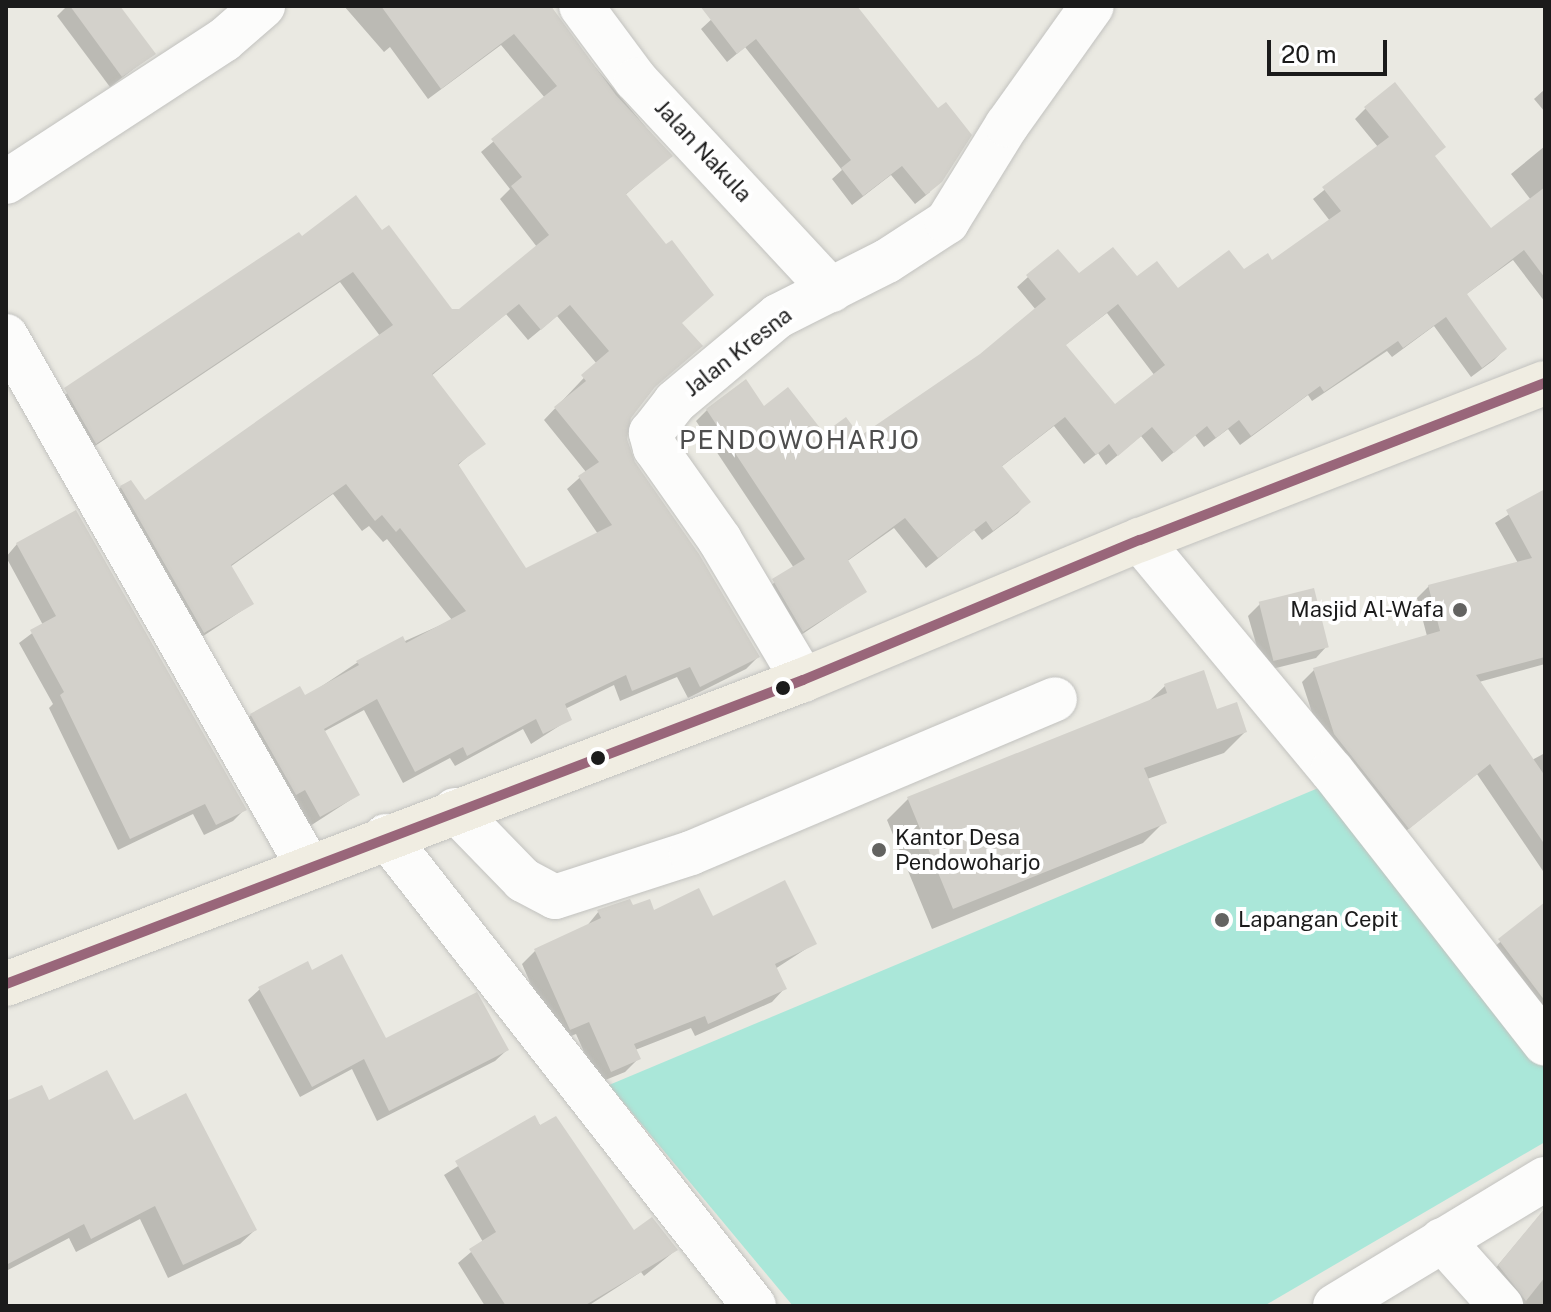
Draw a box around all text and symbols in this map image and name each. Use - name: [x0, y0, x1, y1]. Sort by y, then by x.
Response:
- scale bar: [1271, 24, 1391, 74]
- text: 20 m: [1281, 40, 1337, 68]
- street label: Jalan Nakula: [649, 94, 757, 208]
- street label: Jalan Kresna: [679, 302, 797, 402]
- district label: PENDOWOHARJO: [679, 424, 921, 456]
- place label: Masjid Al-Wafa: [1290, 597, 1444, 623]
- marker: Masjid Al-Wafa: [1451, 601, 1469, 619]
- unlabelled marker: [775, 680, 791, 696]
- unlabelled marker: [590, 750, 606, 766]
- place label: Kantor Desa Pendowoharjo: [895, 824, 1040, 876]
- marker: Kantor Desa Pendowoharjo: [870, 841, 888, 859]
- place label: Lapangan Cepit: [1238, 907, 1399, 933]
- marker: Lapangan Cepit: [1213, 911, 1231, 929]

